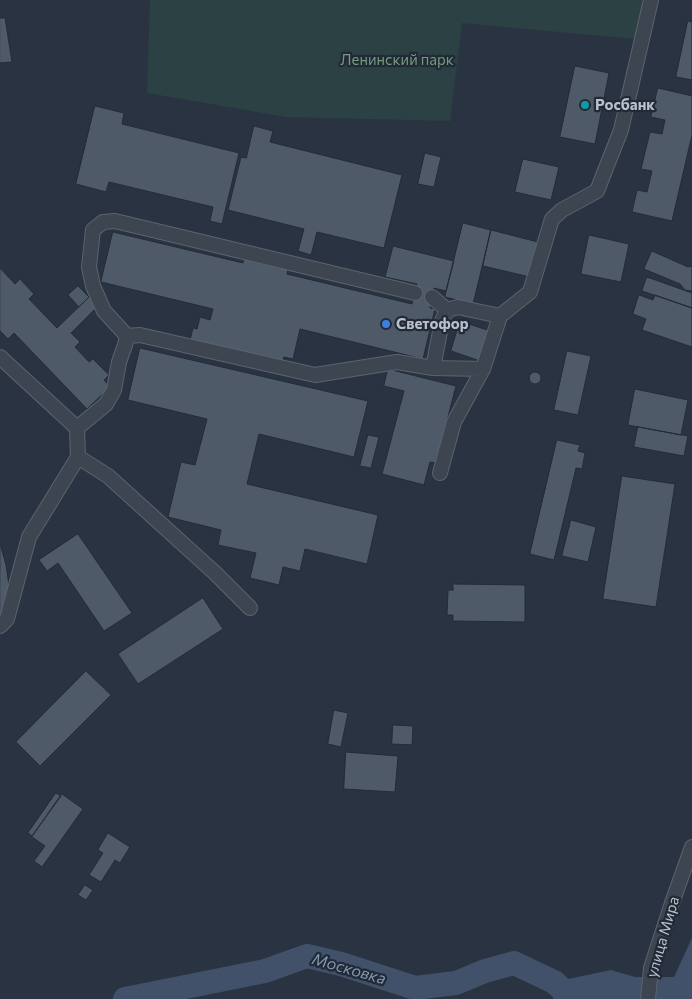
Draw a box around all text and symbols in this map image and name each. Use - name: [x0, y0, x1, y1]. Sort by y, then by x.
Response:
- park label: Ленинский парк: [340, 51, 454, 69]
- place label: Росбанк: [595, 96, 655, 114]
- marker: Росбанк: [579, 99, 591, 111]
- place label: Светофор: [396, 315, 468, 333]
- marker: Светофор: [380, 318, 392, 330]
- street label: улица Мира: [643, 894, 683, 980]
- water label: Московка: [310, 949, 388, 989]

